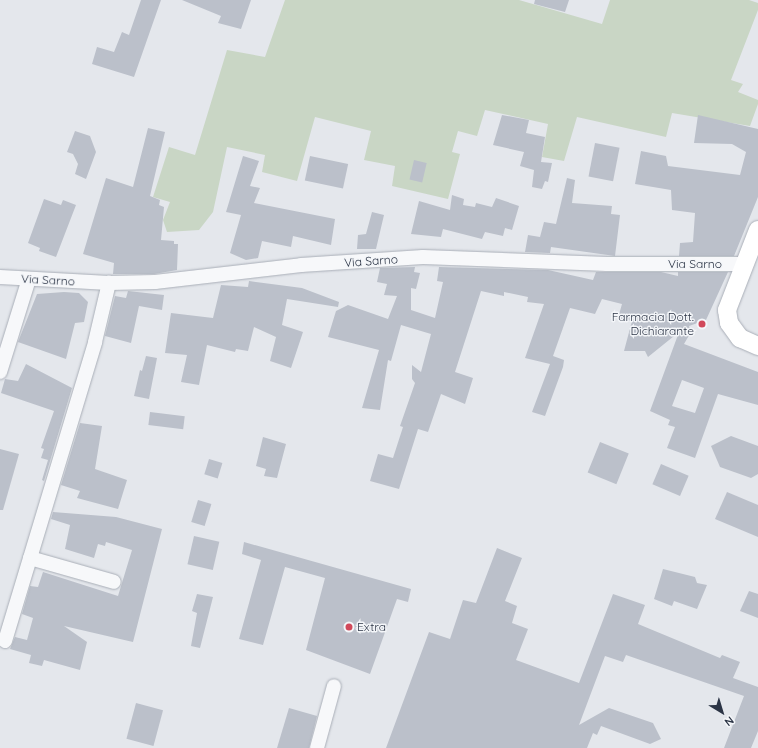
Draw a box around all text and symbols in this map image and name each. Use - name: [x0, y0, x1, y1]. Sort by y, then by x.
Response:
- street label: Via Sarno: [344, 252, 398, 270]
- street label: Via Sarno: [668, 257, 722, 271]
- street label: Via Sarno: [21, 271, 75, 289]
- place label: Farmacia Dott. Dichiarante: [612, 310, 694, 338]
- marker: Farmacia Dott. Dichiarante: [697, 319, 707, 329]
- place label: Extra: [357, 620, 386, 634]
- marker: Extra: [344, 622, 354, 632]
- north arrow: [702, 692, 742, 732]
- text: N: [722, 713, 737, 729]

